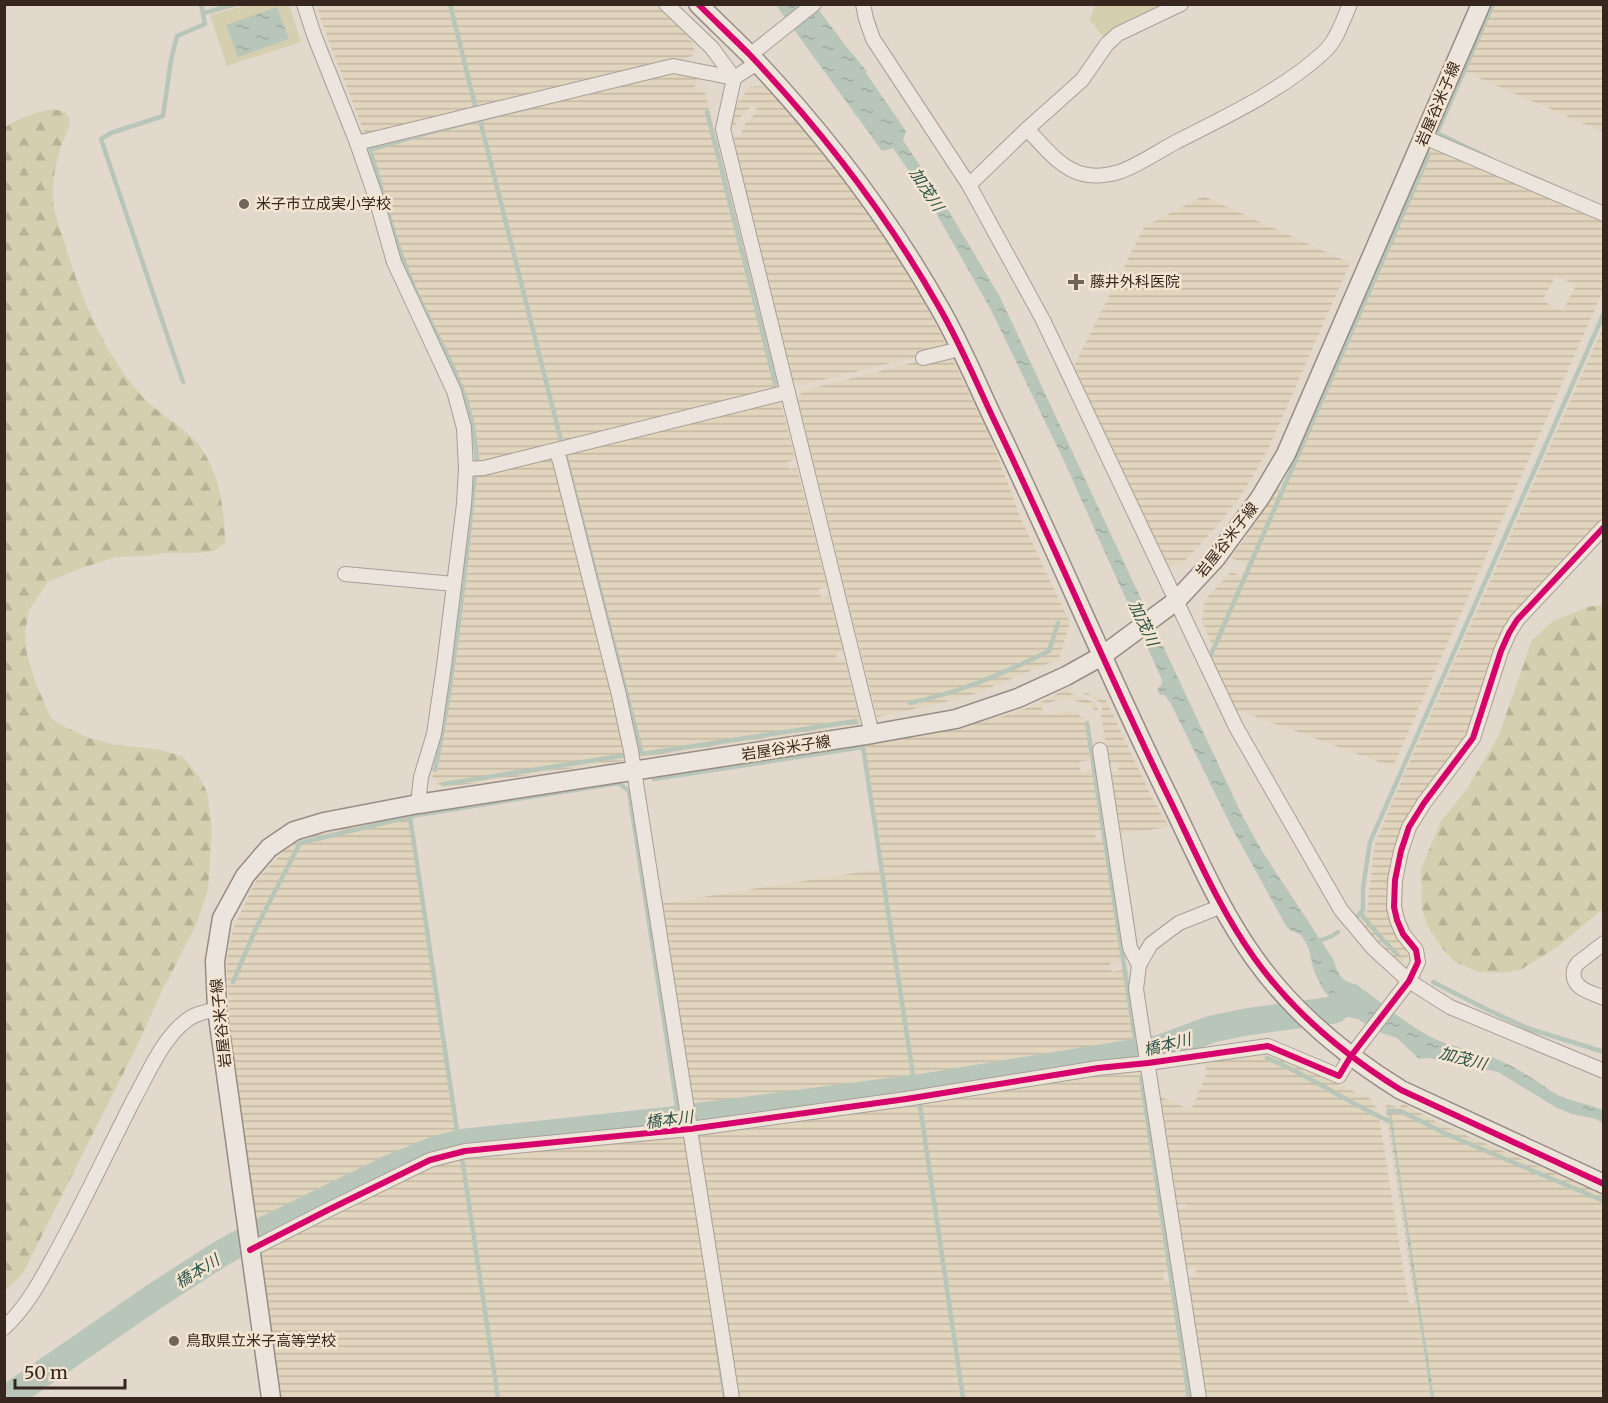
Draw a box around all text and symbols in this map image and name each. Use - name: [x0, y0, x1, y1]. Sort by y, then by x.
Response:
- street label: 岩屋谷米子線: [1411, 59, 1464, 149]
- water label: 加茂川: [906, 163, 950, 216]
- place label: 米子市立成実小学校: [256, 194, 391, 213]
- marker: 米子市立成実小学校: [237, 197, 251, 211]
- place label: 藤井外科医院: [1090, 272, 1180, 291]
- marker: 藤井外科医院: [1067, 273, 1085, 291]
- street label: 岩屋谷米子線: [1191, 498, 1262, 581]
- water label: 加茂川: [1125, 597, 1164, 651]
- street label: 岩屋谷米子線: [740, 731, 832, 764]
- street label: 岩屋谷米子線: [206, 977, 235, 1069]
- water label: 橋本川: [1141, 1028, 1195, 1060]
- water label: 加茂川: [1437, 1042, 1491, 1074]
- water label: 橋本川: [644, 1106, 696, 1132]
- water label: 橋本川: [171, 1249, 224, 1292]
- place label: 鳥取県立米子高等学校: [186, 1331, 336, 1350]
- marker: 鳥取県立米子高等学校: [167, 1334, 181, 1348]
- scale bar: [15, 1352, 124, 1390]
- text: 50 m: [24, 1361, 68, 1384]

